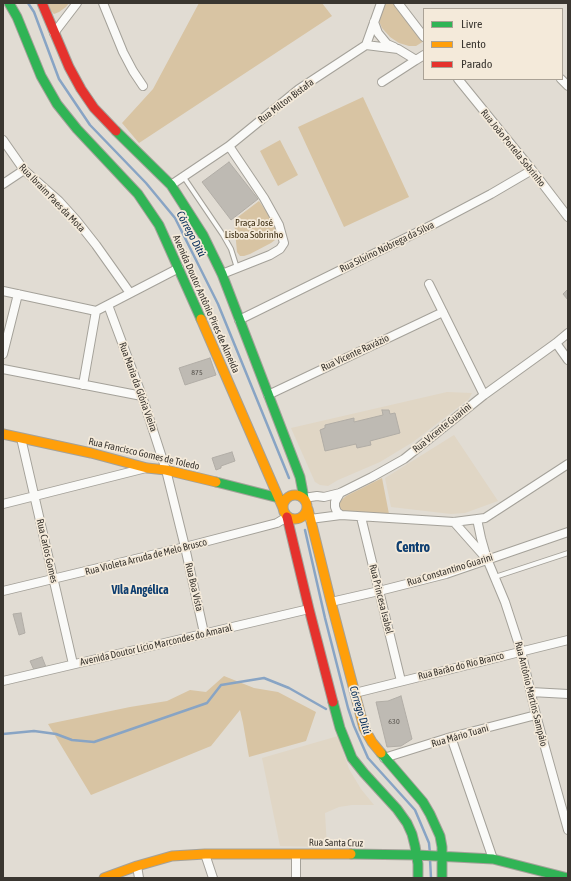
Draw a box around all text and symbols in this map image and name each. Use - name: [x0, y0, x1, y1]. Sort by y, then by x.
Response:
- legend: [423, 8, 563, 80]
- text: Livre: [461, 17, 482, 31]
- text: Lento: [461, 37, 486, 51]
- text: Parado: [461, 57, 492, 71]
- street label: Rua Milton Bistafa: [256, 76, 316, 126]
- street label: Rua João Portela Sobrinho: [478, 107, 548, 189]
- street label: Rua Ibraim Paes da Mota: [16, 162, 88, 234]
- water label: Córrego Ditú: [173, 209, 209, 259]
- park label: Praça José Lisboa Sobrinho: [225, 217, 283, 240]
- street label: Rua Silvino Nobrega da Silva: [338, 219, 436, 275]
- street label: Avenida Doutor Antônio Pires de Almeida: [170, 233, 242, 375]
- street label: Rua Vicente Ravázio: [319, 332, 391, 374]
- street label: Rua Maria da Glória Vieira: [116, 341, 160, 433]
- house number: 875: [191, 367, 203, 377]
- street label: Rua Vicente Guarini: [410, 401, 474, 455]
- street label: Rua Francisco Gomes de Toledo: [87, 435, 201, 473]
- street label: Rua Carlos Gomes: [34, 518, 60, 584]
- street label: Rua Violeta Arruda de Melo Brusco: [84, 536, 208, 578]
- district label: Centro: [396, 540, 430, 556]
- street label: Rua Constantino Guarini: [406, 551, 494, 589]
- street label: Rua Boa Vista: [183, 562, 205, 612]
- street label: Rua Princesa Isabel: [367, 563, 395, 635]
- district label: Vila Angélica: [111, 583, 169, 597]
- street label: Avenida Doutor Lício Marcondes do Amaral: [79, 622, 233, 668]
- street label: Rua Antônio Martins Sampáio: [512, 640, 550, 748]
- street label: Rua Barão do Rio Branco: [417, 649, 505, 683]
- water label: Córrego Ditú: [346, 684, 374, 736]
- house number: 630: [388, 716, 400, 726]
- street label: Rua Mário Tuani: [430, 722, 490, 750]
- street label: Rua Santa Cruz: [309, 837, 363, 849]

